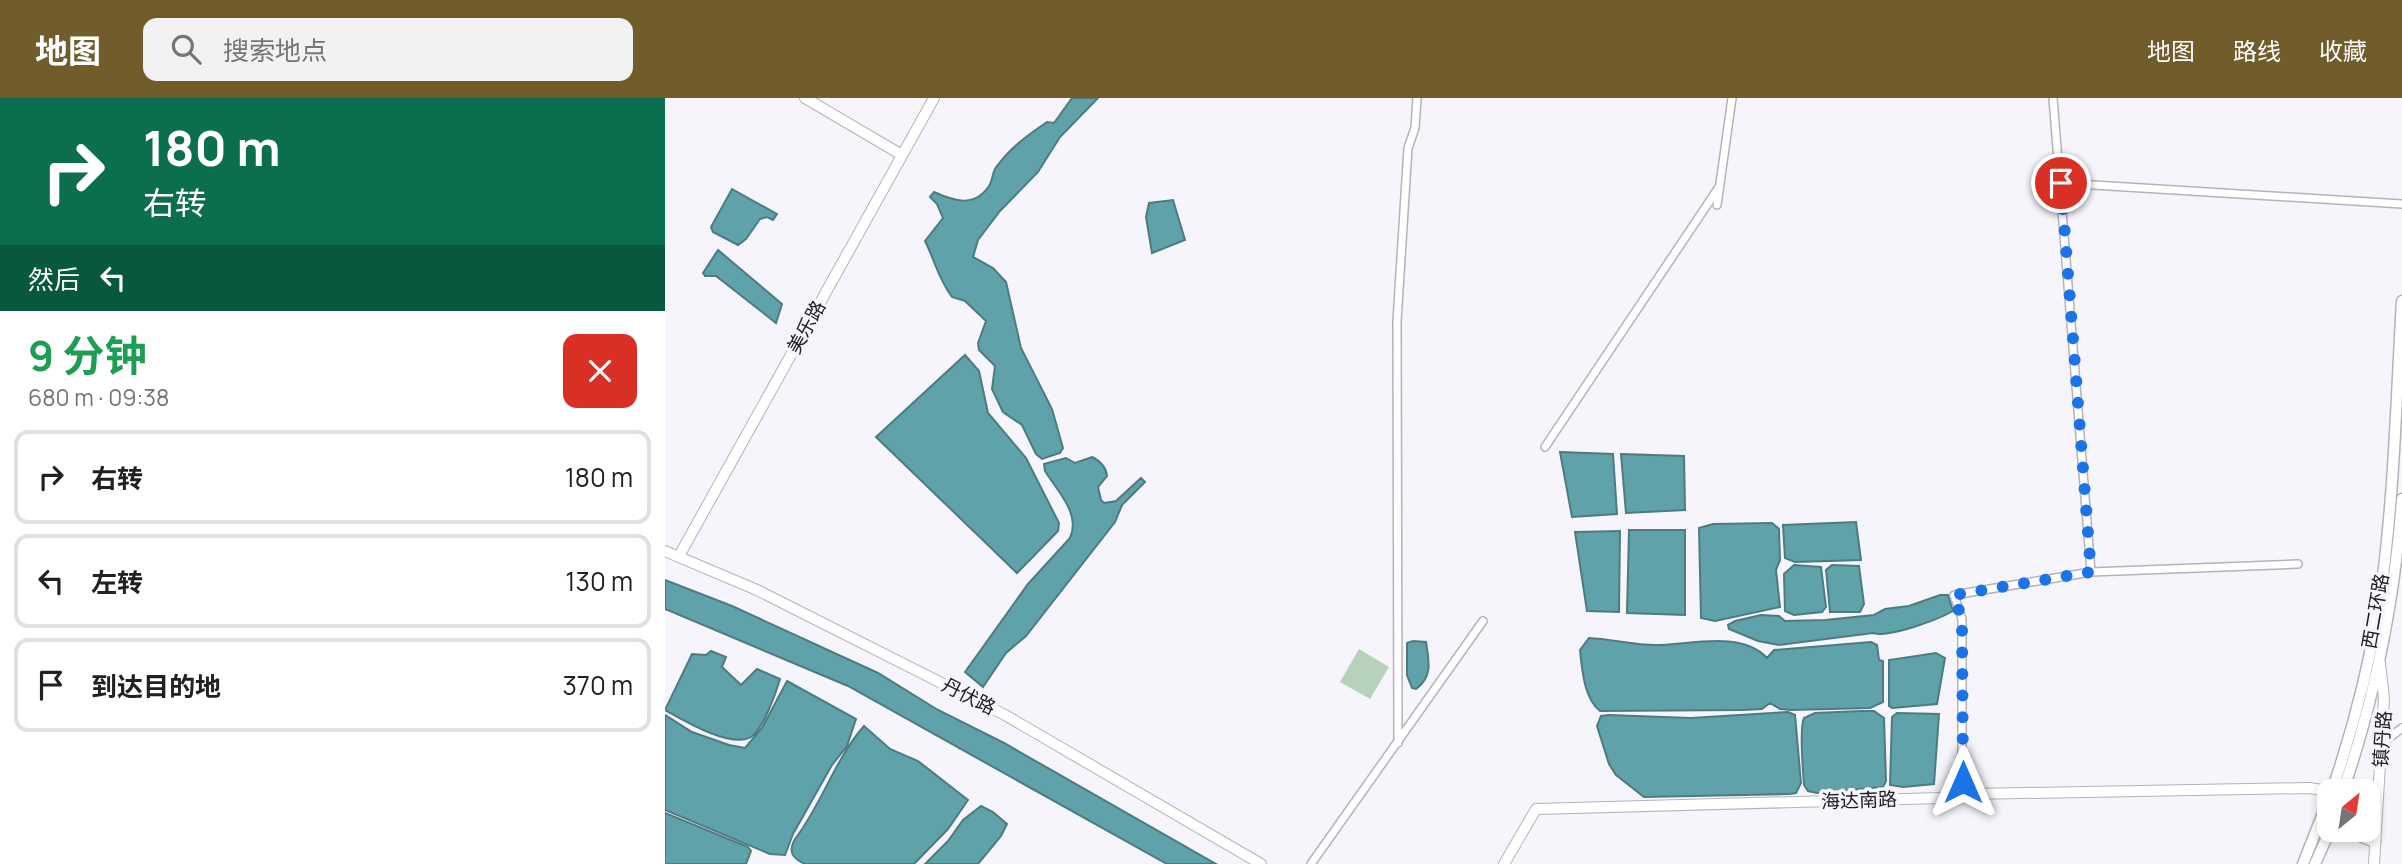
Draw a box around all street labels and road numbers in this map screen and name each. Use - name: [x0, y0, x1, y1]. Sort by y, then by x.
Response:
- street label: 美乐路: [781, 296, 831, 358]
- street label: 西二环路: [2356, 571, 2394, 651]
- street label: 丹伏路: [938, 671, 1000, 721]
- street label: 镇丹路: [2367, 710, 2397, 768]
- street label: 海达南路: [1821, 786, 1897, 814]

